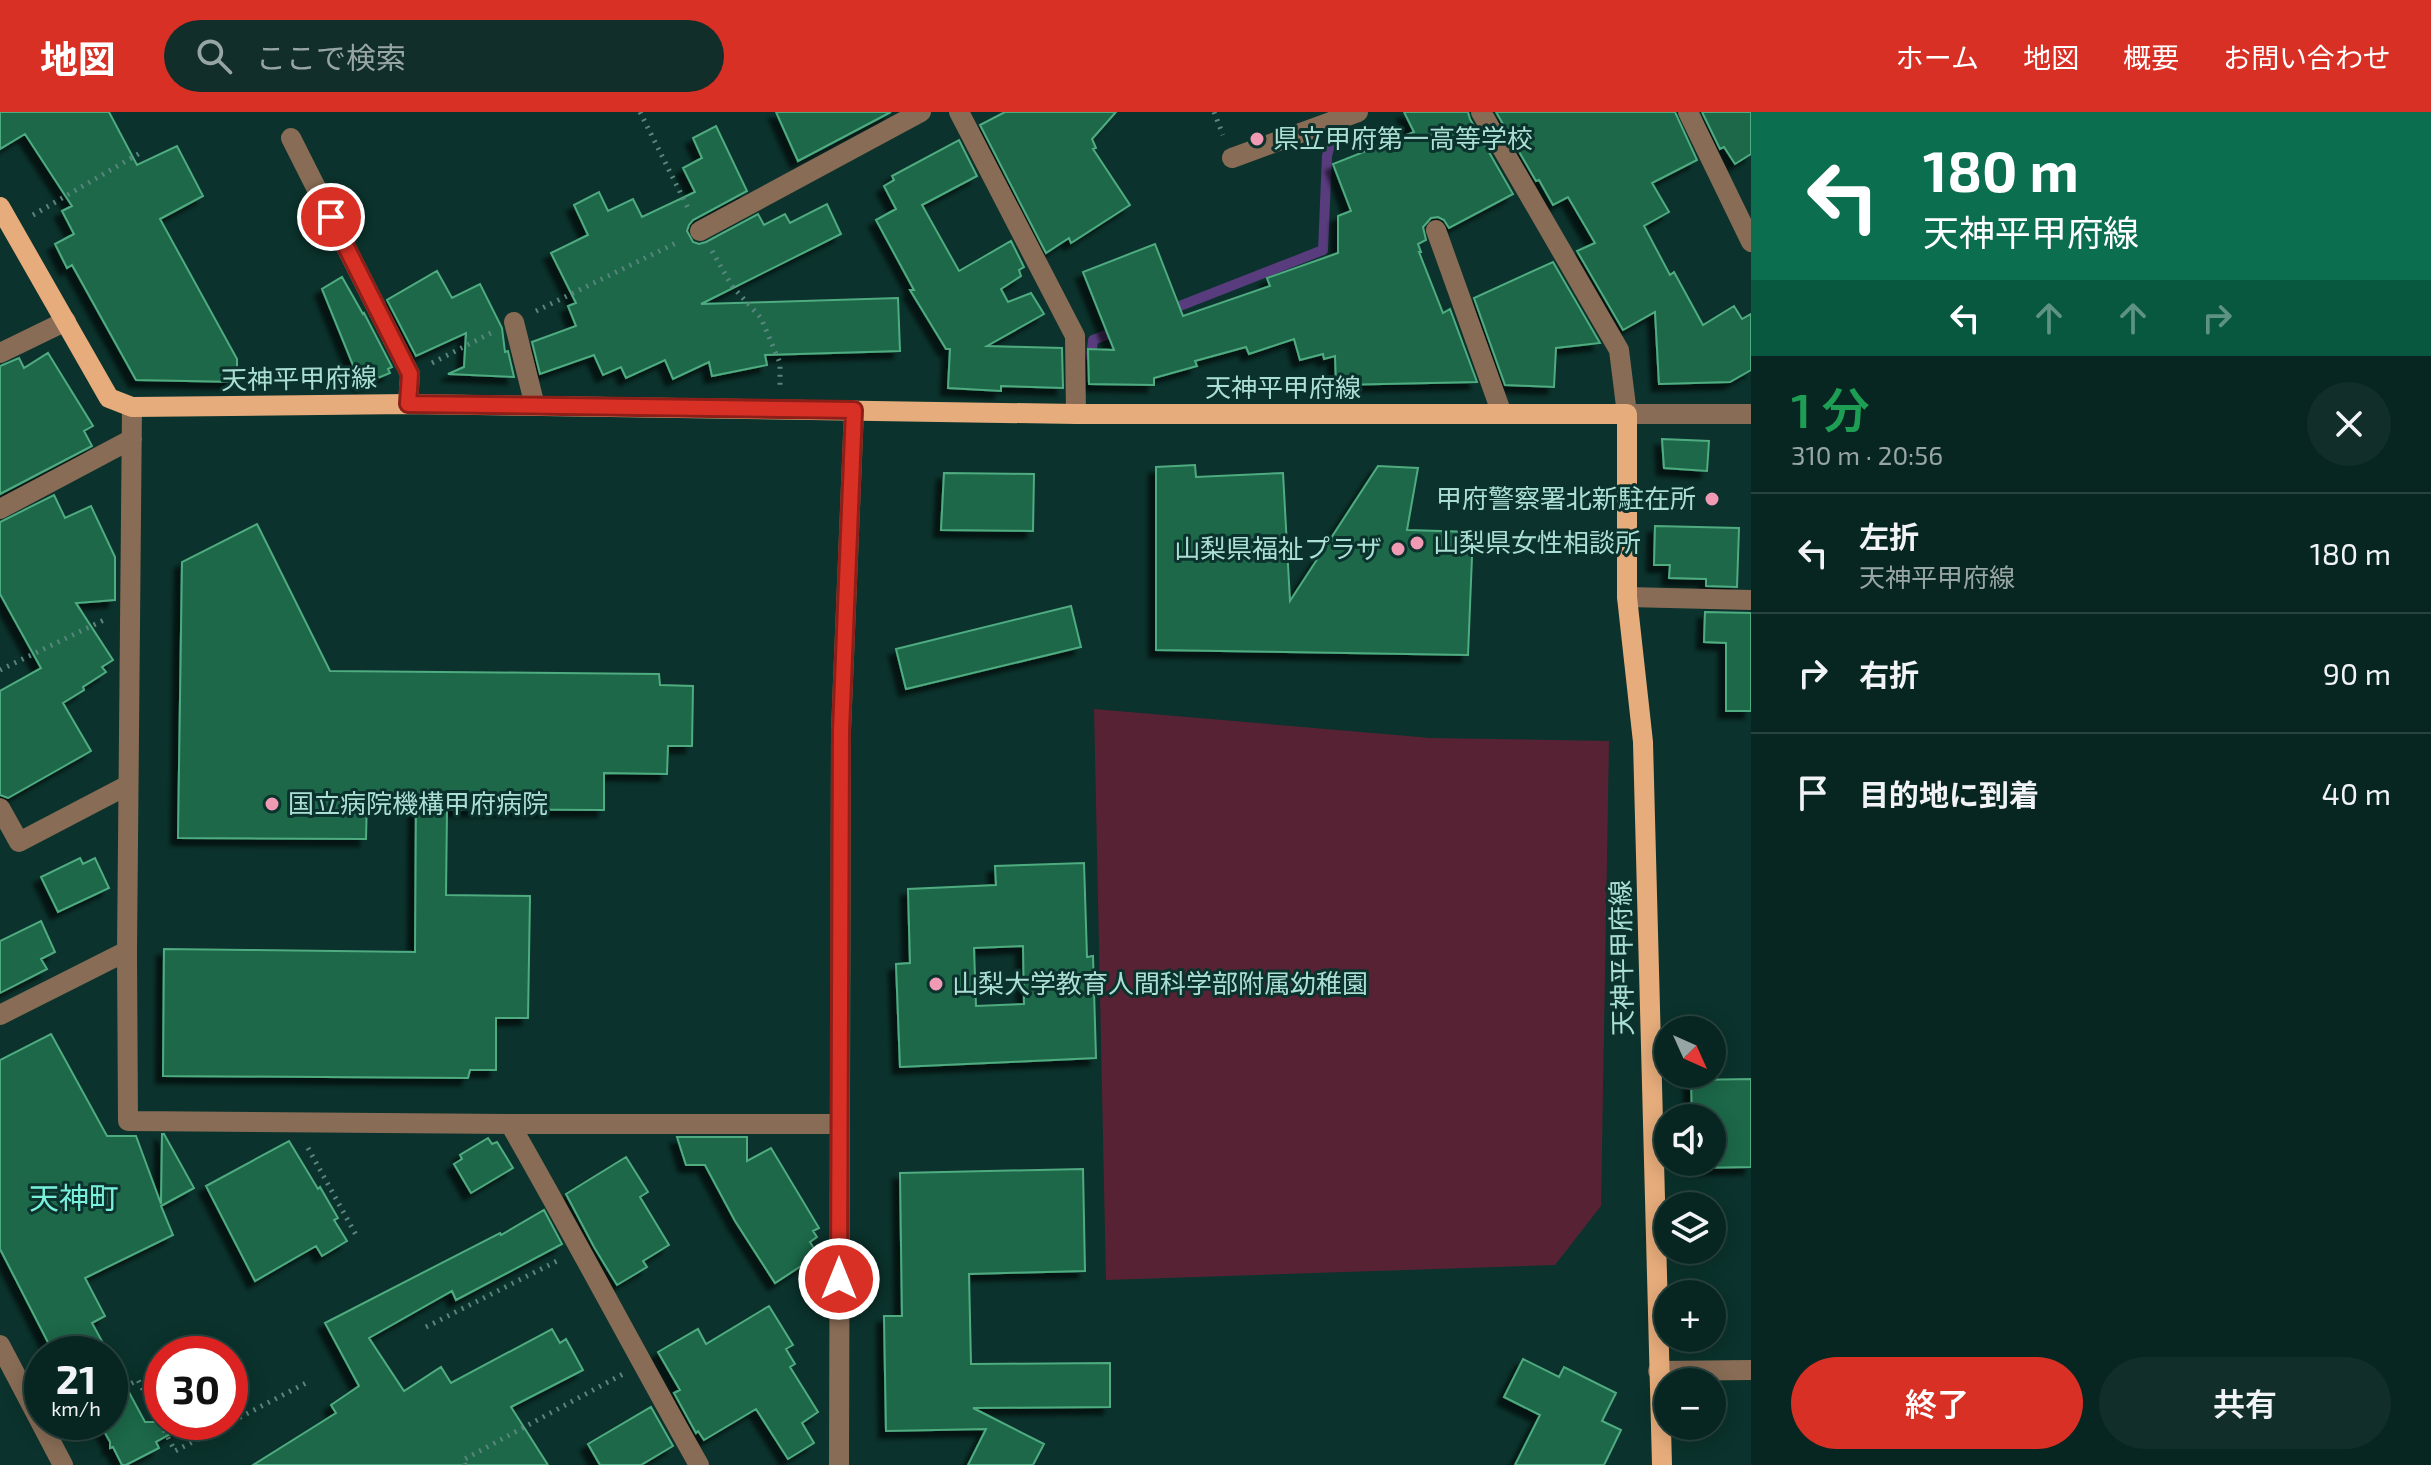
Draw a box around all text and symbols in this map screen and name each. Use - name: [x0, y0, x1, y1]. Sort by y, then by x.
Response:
- search box: [164, 20, 724, 92]
- icon: search: [192, 34, 236, 78]
- text: 地図: [40, 35, 116, 81]
- text: ここで検索: [256, 39, 406, 75]
- text: ホーム: [1896, 40, 1979, 74]
- text: 地図: [2023, 40, 2079, 74]
- text: 概要: [2123, 40, 2179, 74]
- text: お問い合わせ: [2223, 40, 2391, 74]
- place label: 県立甲府第一高等学校: [1273, 122, 1533, 153]
- marker: 県立甲府第一高等学校: [1248, 130, 1266, 148]
- text: 180 m: [1923, 136, 2079, 203]
- icon: left: [1791, 144, 1895, 248]
- pin: [297, 183, 365, 251]
- icon: arrive: [309, 195, 353, 239]
- text: 天神平甲府線: [1923, 210, 2139, 253]
- icon: left: [1943, 296, 1987, 340]
- icon: ahead: [2027, 296, 2071, 340]
- icon: ahead: [2111, 296, 2155, 340]
- icon: right: [2195, 296, 2239, 340]
- street label: 天神平甲府線: [221, 361, 377, 394]
- street label: 天神平甲府線: [1205, 371, 1361, 402]
- text: 1 分: [1791, 380, 1870, 438]
- button: close: [2307, 382, 2391, 466]
- text: 310 m · 20:56: [1791, 439, 1943, 470]
- place label: 甲府警察署北新駐在所: [1436, 482, 1696, 513]
- marker: 甲府警察署北新駐在所: [1703, 490, 1721, 508]
- text: 左折: [1859, 518, 1919, 554]
- place label: 山梨県女性相談所: [1433, 526, 1641, 557]
- icon: left: [1791, 531, 1835, 575]
- place label: 山梨県福祉プラザ: [1174, 532, 1382, 563]
- marker: 山梨県女性相談所: [1408, 534, 1426, 552]
- text: 180 m: [2310, 535, 2391, 571]
- marker: 山梨県福祉プラザ: [1389, 540, 1407, 558]
- text: 天神平甲府線: [1859, 561, 2015, 592]
- icon: right: [1791, 651, 1835, 695]
- text: 90 m: [2323, 655, 2391, 691]
- text: 右折: [1859, 656, 1919, 692]
- icon: arrive: [1791, 771, 1835, 815]
- text: 40 m: [2321, 775, 2391, 811]
- text: 目的地に到着: [1859, 776, 2039, 812]
- place label: 国立病院機構甲府病院: [288, 787, 548, 818]
- marker: 国立病院機構甲府病院: [263, 795, 281, 813]
- street label: 天神平甲府線: [1604, 880, 1637, 1036]
- place label: 山梨大学教育人間科学部附属幼稚園: [952, 967, 1368, 998]
- marker: 山梨大学教育人間科学部附属幼稚園: [927, 975, 945, 993]
- north arrow: [1654, 1016, 1726, 1088]
- map controls: [1654, 1016, 1726, 1440]
- button: sound: [1654, 1104, 1726, 1176]
- district label: 天神町: [29, 1179, 119, 1215]
- button: layers: [1654, 1192, 1726, 1264]
- position arrow: [797, 1237, 881, 1321]
- button: +: [1654, 1280, 1726, 1352]
- speed limit sign: 30: [144, 1336, 248, 1440]
- text: 21: [56, 1354, 96, 1402]
- button: 終了: [1791, 1357, 2083, 1449]
- button: 共有: [2099, 1357, 2391, 1449]
- button: −: [1654, 1368, 1726, 1440]
- text: km/h: [51, 1396, 101, 1420]

